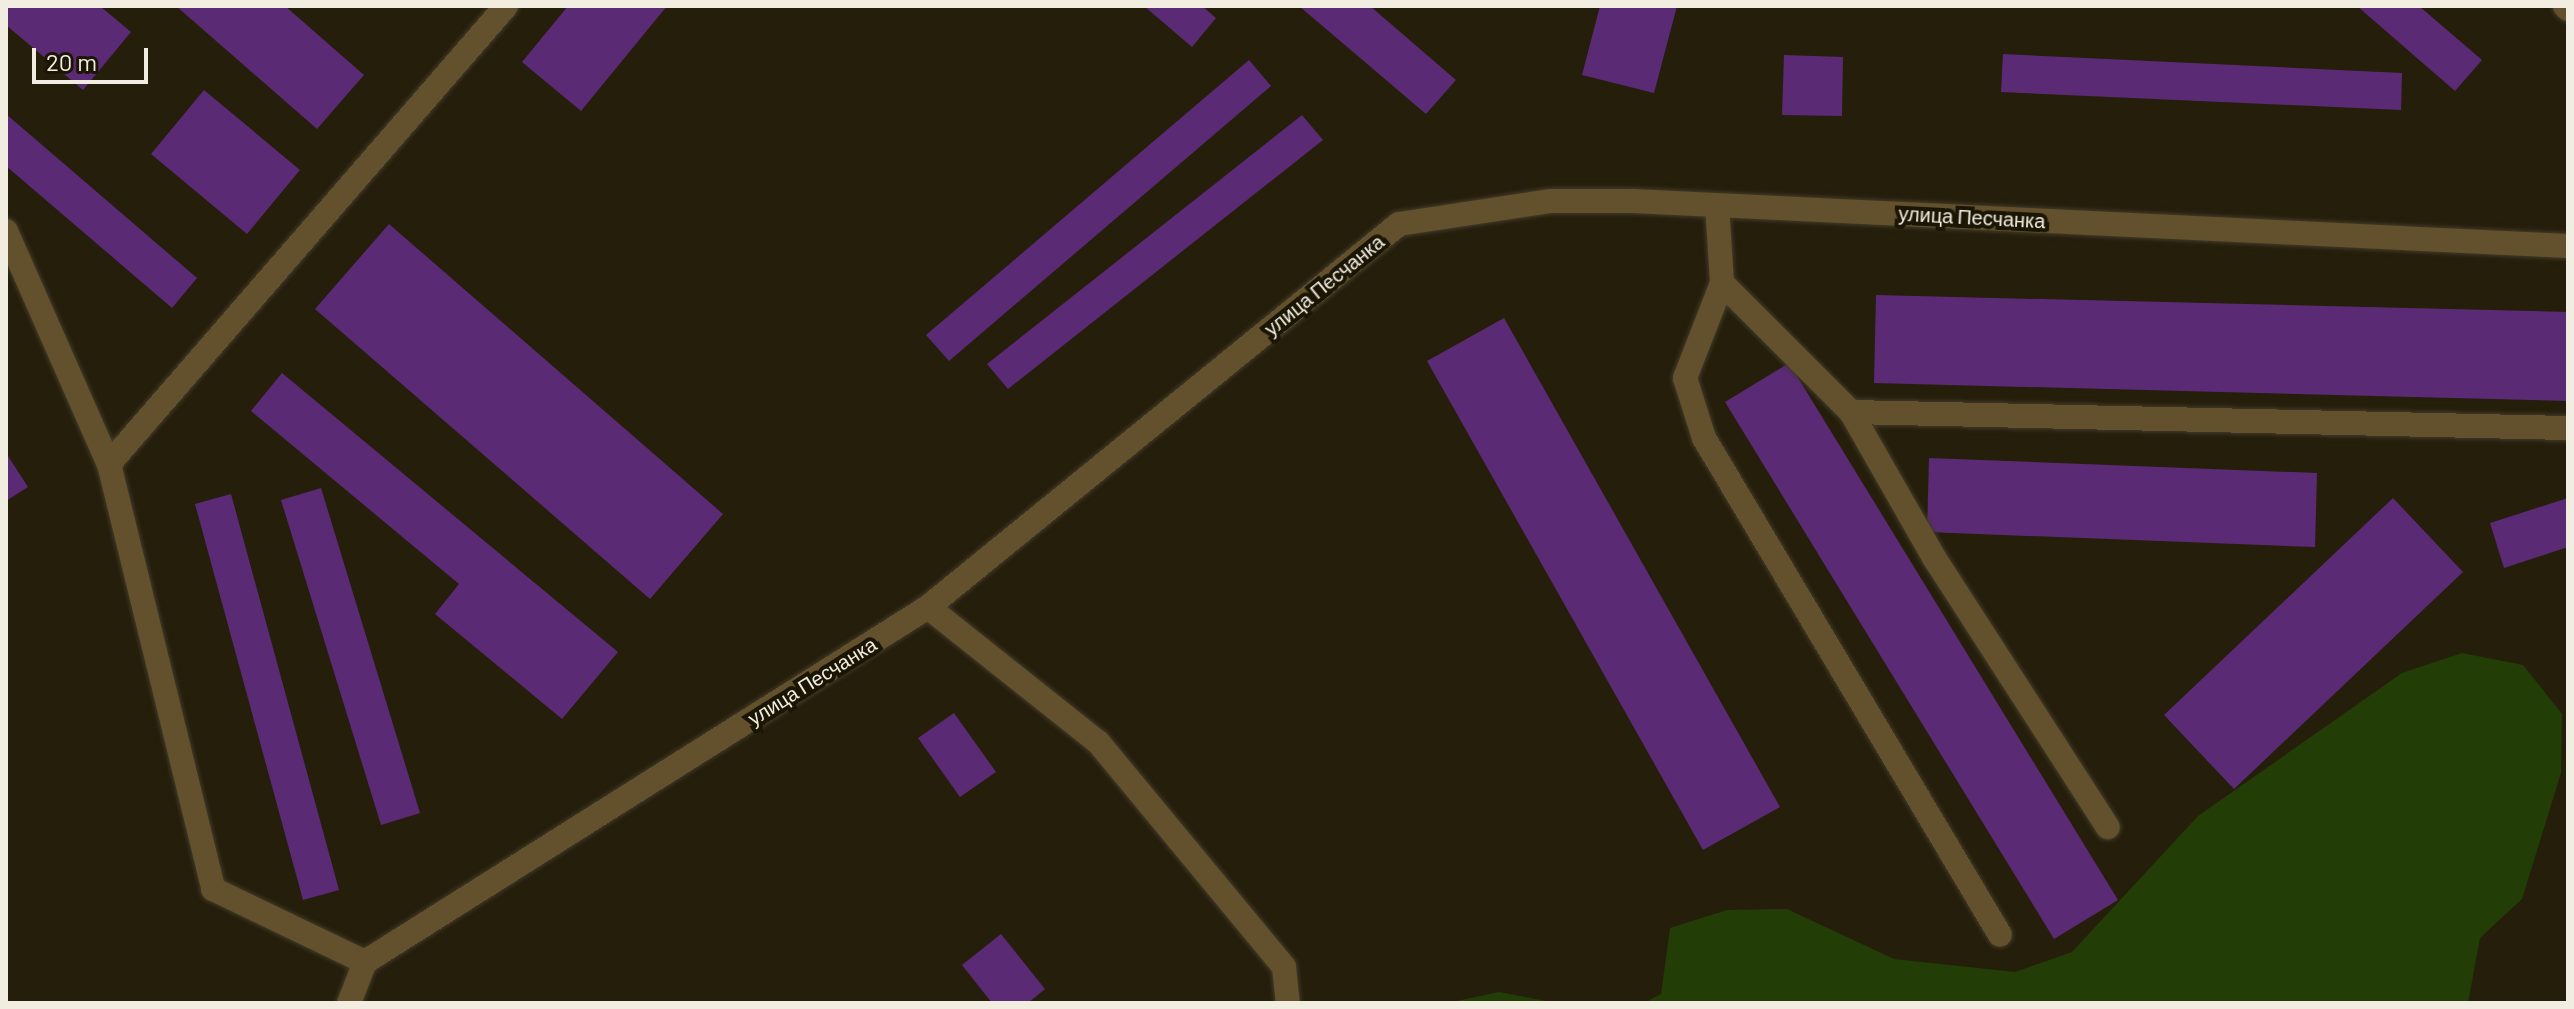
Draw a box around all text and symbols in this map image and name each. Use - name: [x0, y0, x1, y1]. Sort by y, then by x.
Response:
- scale bar: [36, 32, 152, 82]
- text: 20 m: [46, 47, 97, 76]
- street label: улица Песчанка: [1898, 201, 2046, 233]
- street label: улица Песчанка: [1259, 229, 1389, 341]
- street label: улица Песчанка: [743, 632, 881, 730]

